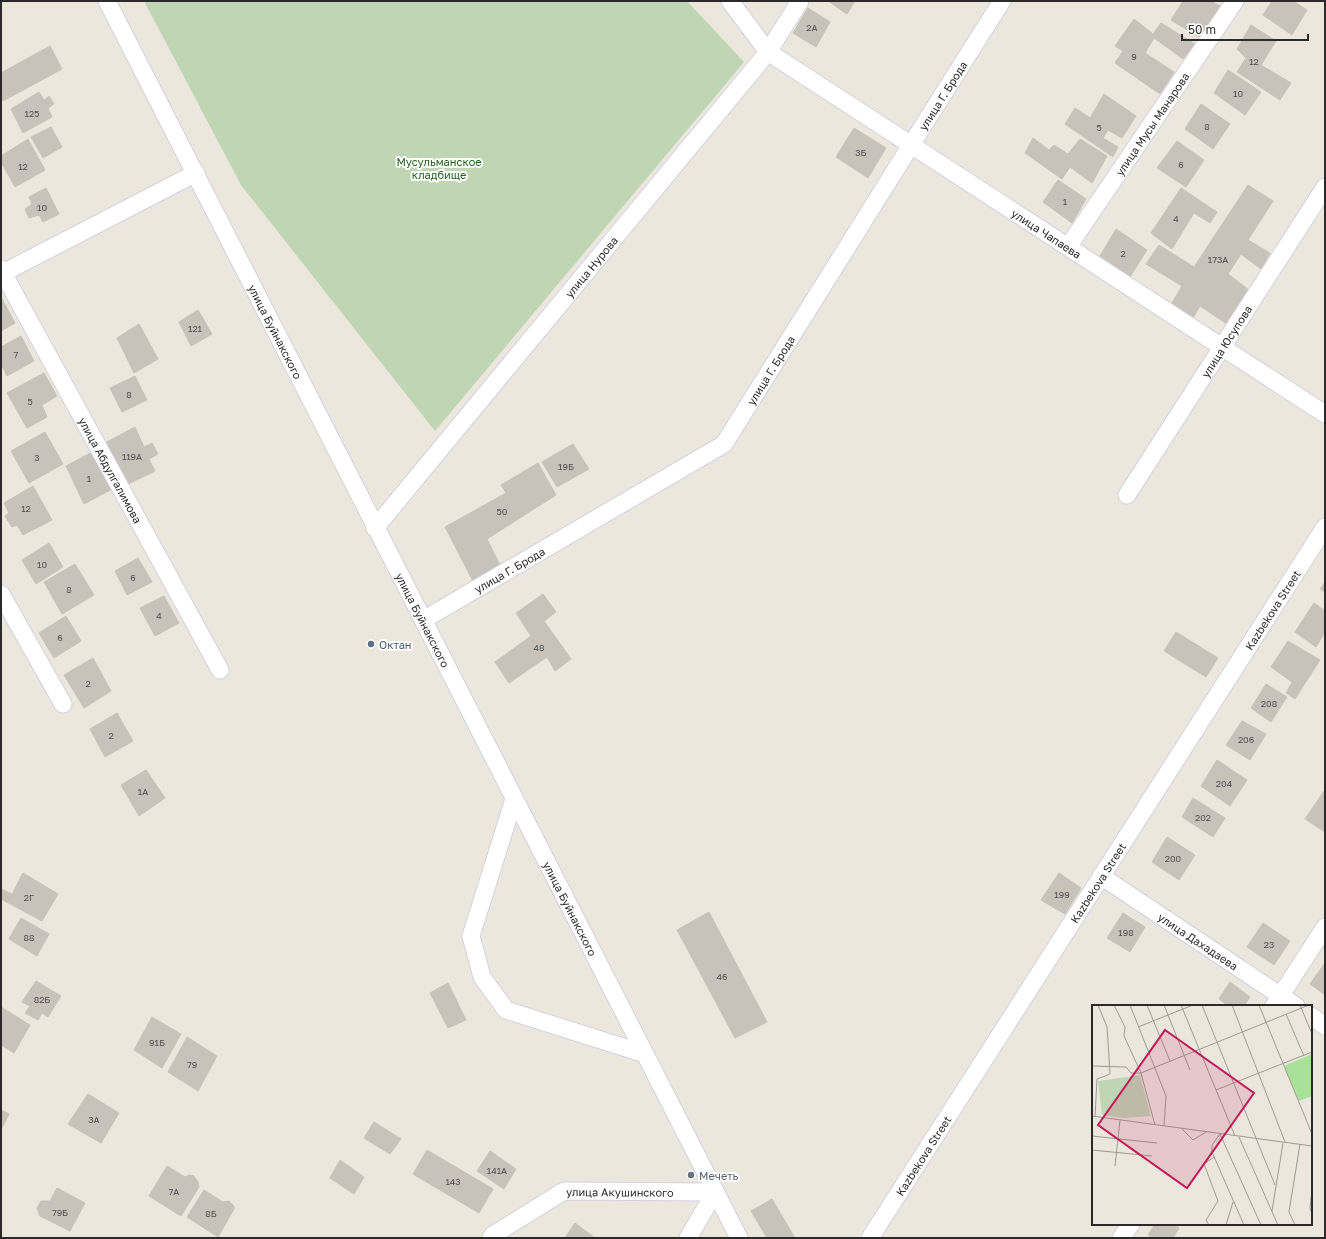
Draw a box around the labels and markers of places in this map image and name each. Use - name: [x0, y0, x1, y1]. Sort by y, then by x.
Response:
- place label: Октан: [379, 638, 412, 651]
- marker: Октан: [366, 639, 376, 649]
- place label: Мечеть: [699, 1169, 739, 1182]
- marker: Мечеть: [686, 1170, 696, 1180]

